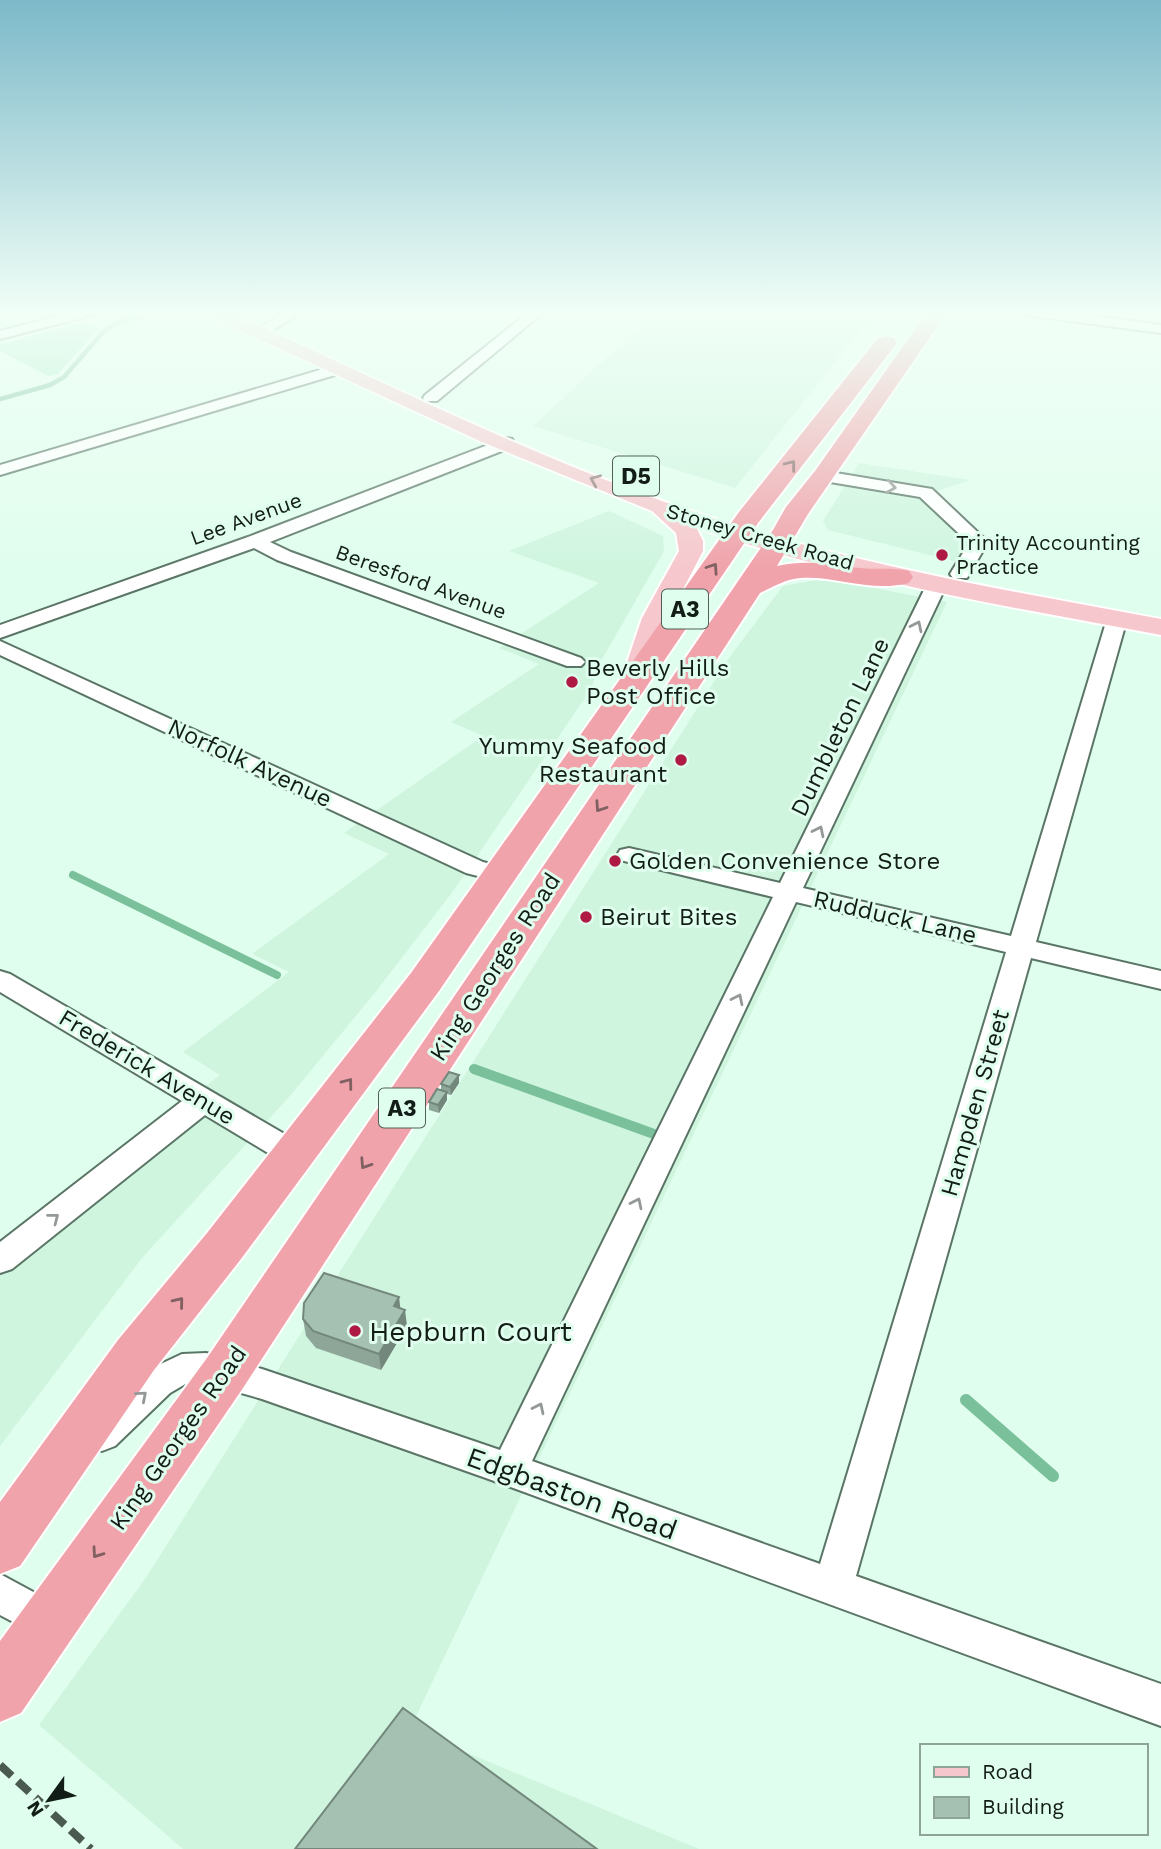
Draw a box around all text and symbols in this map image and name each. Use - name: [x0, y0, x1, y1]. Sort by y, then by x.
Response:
- road number: D5: [613, 456, 659, 496]
- one-way arrow: [783, 460, 796, 473]
- one-way arrow: [589, 474, 602, 488]
- one-way arrow: [885, 479, 897, 494]
- street label: Lee Avenue: [187, 487, 305, 550]
- street label: Stoney Creek Road: [664, 498, 857, 575]
- place label: Trinity Accounting Practice: [956, 530, 1140, 579]
- street label: Beresford Avenue: [332, 539, 510, 624]
- marker: Trinity Accounting Practice: [934, 547, 950, 563]
- one-way arrow: [705, 563, 717, 576]
- road number: A3: [662, 590, 708, 628]
- one-way arrow: [909, 621, 923, 633]
- street label: Dumbleton Lane: [785, 633, 895, 821]
- place label: Beverly Hills Post Office: [586, 654, 729, 710]
- marker: Beverly Hills Post Office: [564, 674, 580, 690]
- street label: Norfolk Avenue: [164, 713, 336, 813]
- place label: Yummy Seafood Restaurant: [479, 732, 667, 788]
- marker: Yummy Seafood Restaurant: [673, 752, 689, 768]
- one-way arrow: [595, 800, 608, 813]
- one-way arrow: [811, 826, 825, 838]
- place label: Golden Convenience Store: [629, 847, 940, 875]
- marker: Golden Convenience Store: [607, 853, 623, 869]
- street label: King Georges Road: [424, 868, 566, 1066]
- street label: Rudduck Lane: [811, 885, 979, 949]
- place label: Beirut Bites: [600, 903, 737, 931]
- marker: Beirut Bites: [578, 909, 594, 925]
- one-way arrow: [729, 994, 743, 1006]
- street label: Frederick Avenue: [54, 1003, 240, 1131]
- street label: Hampden Street: [935, 1006, 1015, 1200]
- one-way arrow: [339, 1078, 352, 1091]
- road number: A3: [379, 1088, 425, 1128]
- one-way arrow: [361, 1156, 374, 1169]
- one-way arrow: [629, 1198, 643, 1210]
- one-way arrow: [46, 1213, 58, 1226]
- one-way arrow: [171, 1297, 183, 1310]
- place label: Hepburn Court: [369, 1315, 572, 1348]
- marker: Hepburn Court: [347, 1323, 363, 1339]
- street label: King Georges Road: [104, 1340, 252, 1536]
- one-way arrow: [134, 1392, 147, 1404]
- one-way arrow: [531, 1403, 545, 1415]
- street label: Edgbaston Road: [462, 1440, 682, 1547]
- one-way arrow: [93, 1545, 105, 1558]
- legend: [920, 1744, 1147, 1835]
- text: Road: [982, 1759, 1033, 1784]
- north arrow: [14, 1765, 84, 1835]
- text: Building: [982, 1794, 1064, 1819]
- text: N: [22, 1797, 49, 1821]

